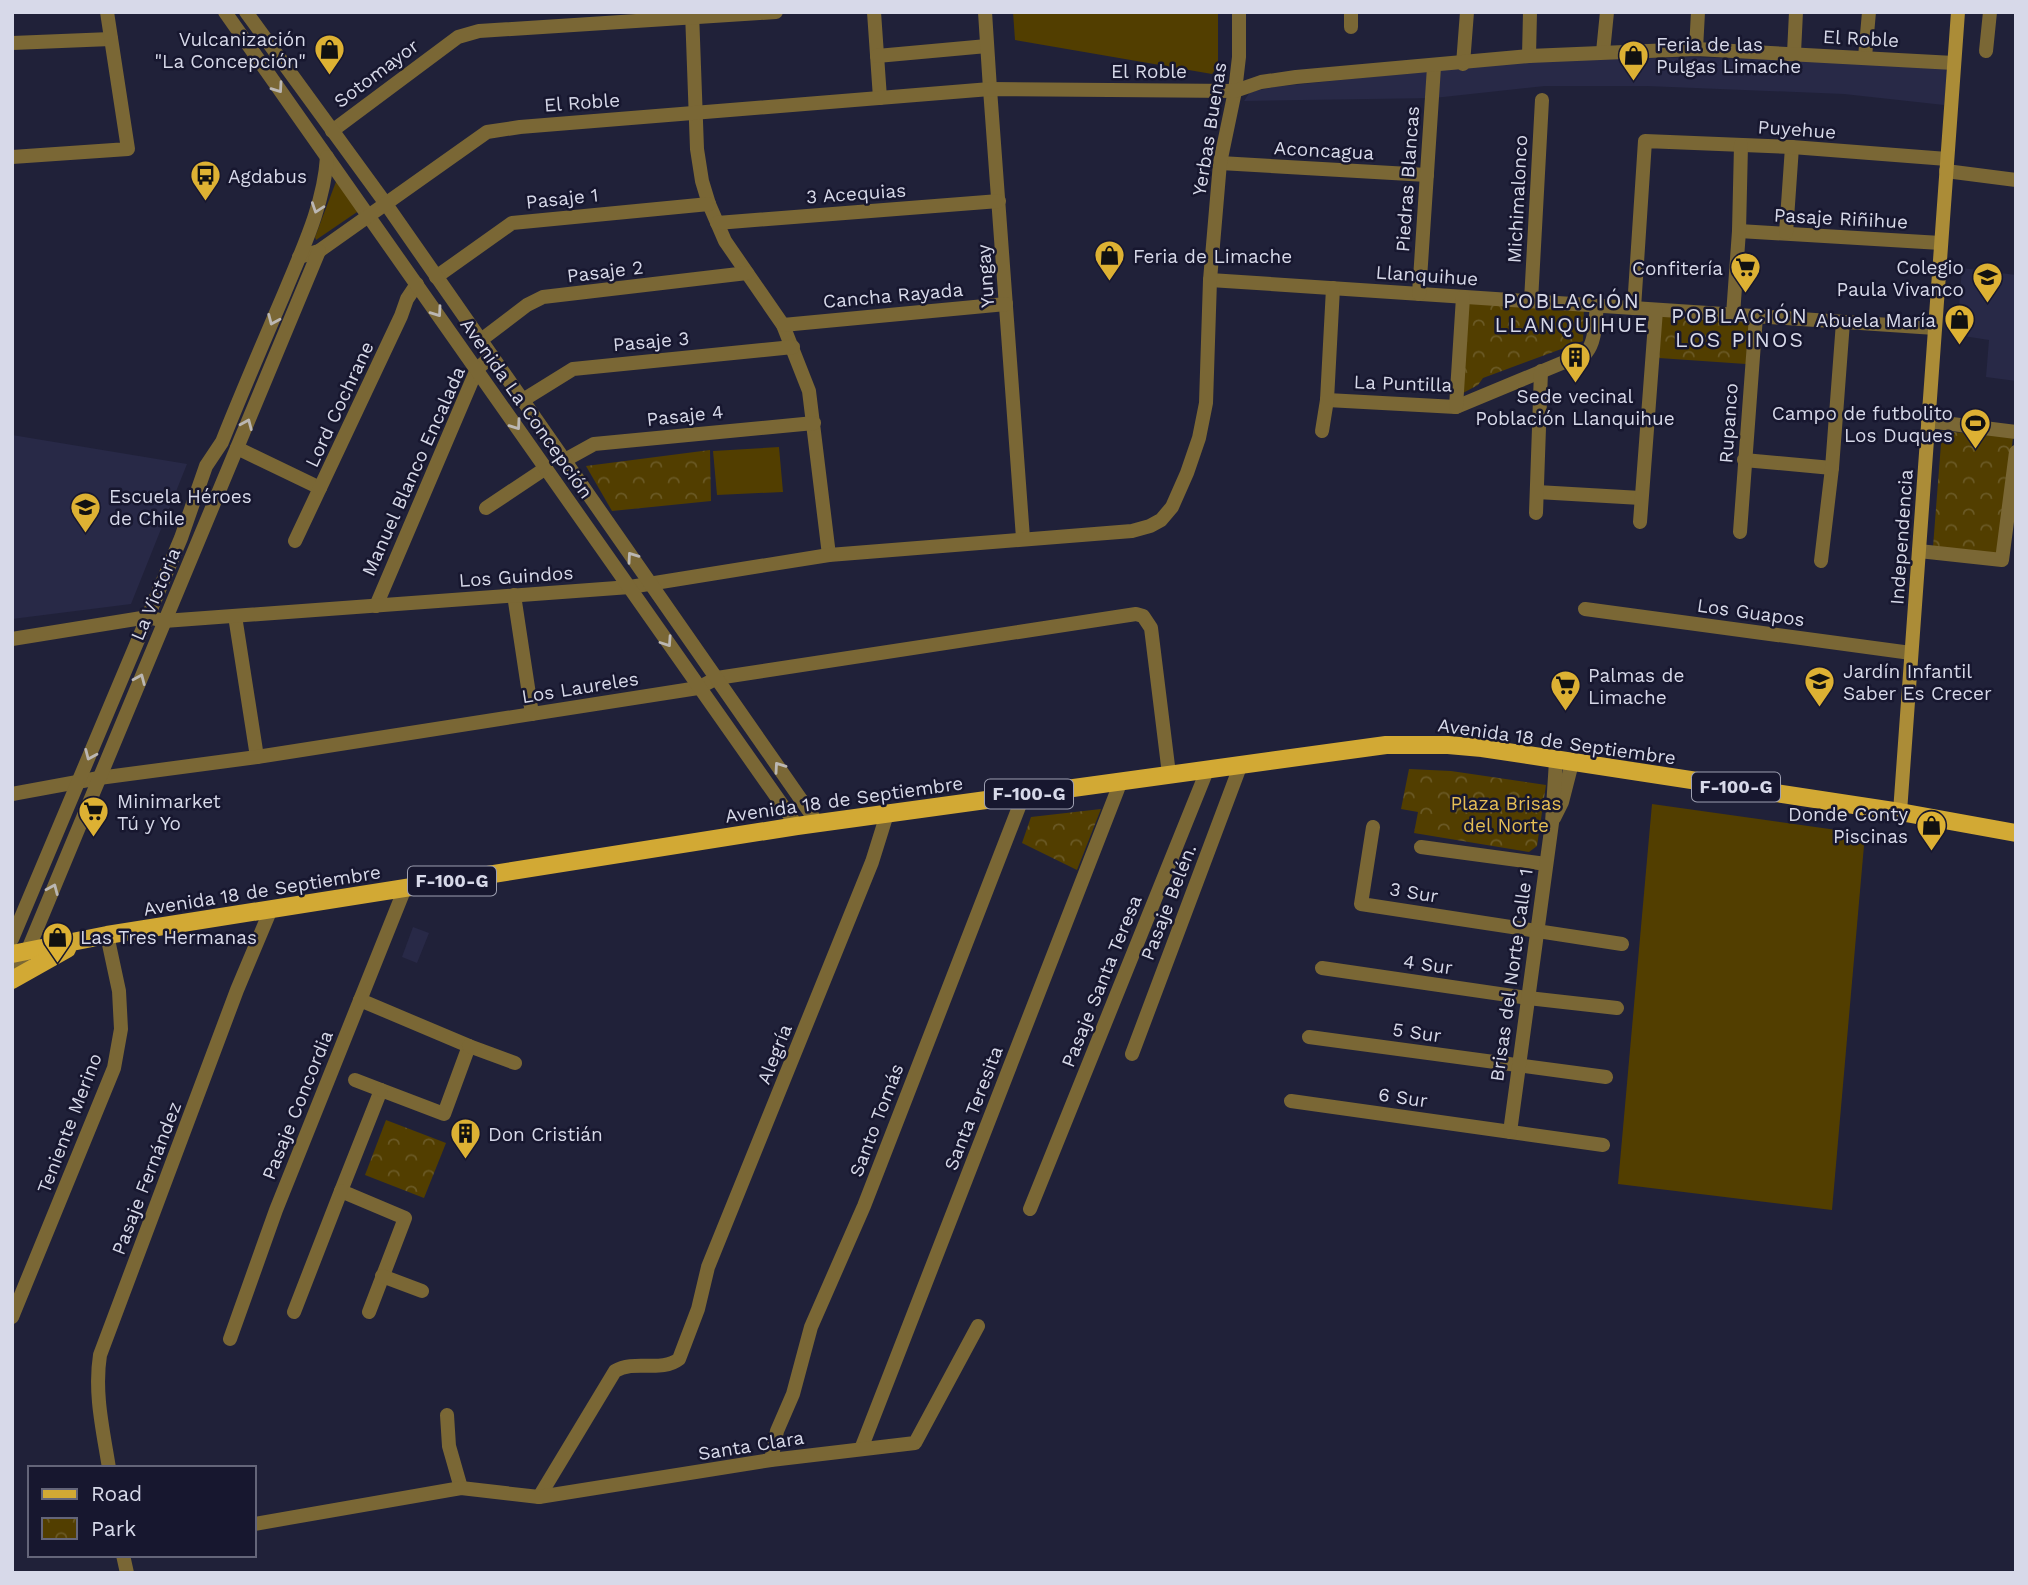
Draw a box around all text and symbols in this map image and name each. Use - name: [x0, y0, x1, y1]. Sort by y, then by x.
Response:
- street label: El Roble: [1822, 25, 1900, 52]
- place label: Vulcanización "La Concepción": [154, 28, 306, 73]
- shop icon: Vulcanización "La Concepción": [312, 33, 346, 77]
- place label: Feria de las Pulgas Limache: [1656, 33, 1801, 78]
- street label: Sotomayor: [329, 34, 423, 113]
- shop icon: Feria de las Pulgas Limache: [1616, 38, 1650, 82]
- street label: El Roble: [1111, 60, 1187, 83]
- street label: Yerbas Buenas: [1188, 61, 1231, 198]
- one-way arrow: [270, 80, 282, 93]
- street label: El Roble: [543, 88, 621, 117]
- street label: Piedras Blancas: [1391, 105, 1424, 253]
- street label: Puyehue: [1757, 115, 1837, 144]
- street label: Michimalonco: [1503, 134, 1532, 264]
- street label: Aconcagua: [1273, 136, 1375, 165]
- bus stop icon: Agdabus: [188, 159, 222, 203]
- place label: Agdabus: [228, 165, 307, 188]
- street label: 3 Acequias: [805, 179, 907, 208]
- street label: Pasaje 1: [525, 183, 599, 214]
- one-way arrow: [311, 201, 325, 214]
- street label: Pasaje Riñihue: [1773, 203, 1909, 234]
- shop icon: Feria de Limache: [1093, 239, 1127, 283]
- street label: Yungay: [972, 243, 999, 308]
- place label: Feria de Limache: [1133, 245, 1292, 268]
- supermarket icon: Confitería: [1729, 251, 1763, 295]
- street label: Pasaje 2: [566, 255, 645, 288]
- place label: Colegio Paula Vivanco: [1836, 256, 1964, 301]
- place label: Confitería: [1632, 257, 1723, 280]
- street label: Llanquihue: [1375, 260, 1479, 291]
- school or university icon: Colegio Paula Vivanco: [1970, 261, 2004, 305]
- street label: Cancha Rayada: [822, 278, 964, 313]
- district label: POBLACIÓN LLANQUIHUE: [1495, 288, 1649, 337]
- district label: POBLACIÓN LOS PINOS: [1671, 303, 1809, 352]
- shop icon: Abuela María: [1942, 303, 1976, 347]
- one-way arrow: [429, 304, 441, 317]
- place label: Abuela María: [1816, 309, 1936, 332]
- one-way arrow: [267, 313, 281, 325]
- street label: Avenida La Concepción: [456, 314, 598, 503]
- street label: Pasaje 3: [612, 327, 690, 356]
- street label: Lord Cochrane: [300, 338, 379, 471]
- building icon: Sede vecinal Población Llanquihue: [1558, 340, 1592, 384]
- street label: Manuel Blanco Encalada: [357, 363, 470, 579]
- street label: La Puntilla: [1353, 370, 1453, 397]
- street label: Rupanco: [1714, 382, 1743, 464]
- place label: Sede vecinal Población Llanquihue: [1475, 385, 1675, 430]
- street label: Pasaje 4: [645, 400, 725, 431]
- place label: Campo de futbolito Los Duques: [1772, 402, 1953, 447]
- sports icon: Campo de futbolito Los Duques: [1959, 407, 1993, 451]
- one-way arrow: [508, 417, 520, 430]
- one-way arrow: [239, 418, 253, 431]
- street label: Independencia: [1885, 468, 1918, 606]
- place label: Escuela Héroes de Chile: [109, 485, 252, 530]
- school or university icon: Escuela Héroes de Chile: [69, 490, 103, 534]
- street label: La Victoria: [126, 544, 185, 644]
- one-way arrow: [628, 552, 640, 565]
- street label: Los Guindos: [458, 561, 574, 592]
- street label: Los Guapos: [1696, 594, 1806, 631]
- one-way arrow: [659, 634, 671, 647]
- place label: Jardín Infantil Saber Es Crecer: [1843, 660, 1992, 705]
- place label: Palmas de Limache: [1588, 664, 1684, 709]
- school or university icon: Jardín Infantil Saber Es Crecer: [1803, 665, 1837, 709]
- street label: Los Laureles: [520, 667, 640, 708]
- supermarket icon: Palmas de Limache: [1548, 669, 1582, 713]
- one-way arrow: [132, 674, 146, 686]
- street label: Avenida 18 de Septiembre: [1436, 713, 1677, 770]
- one-way arrow: [84, 748, 98, 760]
- one-way arrow: [775, 762, 787, 775]
- street label: Avenida 18 de Septiembre: [724, 771, 965, 828]
- road number: F-100-G: [1692, 772, 1780, 802]
- road number: F-100-G: [985, 780, 1073, 808]
- place label: Minimarket Tú y Yo: [117, 790, 221, 835]
- park label: Plaza Brisas del Norte: [1450, 792, 1562, 837]
- supermarket icon: Minimarket Tú y Yo: [77, 795, 111, 839]
- place label: Donde Conty Piscinas: [1788, 803, 1908, 848]
- shop icon: Donde Conty Piscinas: [1914, 808, 1948, 852]
- street label: Pasaje Belén.: [1136, 841, 1201, 964]
- street label: Avenida 18 de Septiembre: [142, 860, 382, 921]
- road number: F-100-G: [408, 866, 496, 896]
- street label: Brisas del Norte Calle 1: [1485, 867, 1538, 1083]
- street label: 3 Sur: [1388, 877, 1440, 908]
- one-way arrow: [45, 884, 59, 896]
- street label: Pasaje Santa Teresa: [1056, 891, 1147, 1071]
- shop icon: Las Tres Hermanas: [40, 920, 74, 964]
- place label: Las Tres Hermanas: [80, 926, 257, 949]
- street label: 4 Sur: [1402, 950, 1454, 979]
- street label: 5 Sur: [1391, 1018, 1443, 1047]
- street label: Alegría: [752, 1020, 797, 1088]
- street label: Pasaje Concordia: [257, 1027, 338, 1183]
- street label: Santa Teresita: [939, 1043, 1008, 1174]
- street label: Teniente Merino: [32, 1050, 107, 1196]
- street label: Santo Tomás: [844, 1060, 909, 1180]
- street label: 6 Sur: [1377, 1083, 1429, 1112]
- street label: Pasaje Fernández: [107, 1098, 186, 1258]
- building icon: Don Cristián: [448, 1117, 482, 1161]
- place label: Don Cristián: [488, 1123, 603, 1146]
- street label: Santa Clara: [696, 1426, 806, 1465]
- legend: [28, 1466, 256, 1557]
- text: Road: [91, 1481, 142, 1506]
- text: Park: [91, 1516, 136, 1541]

